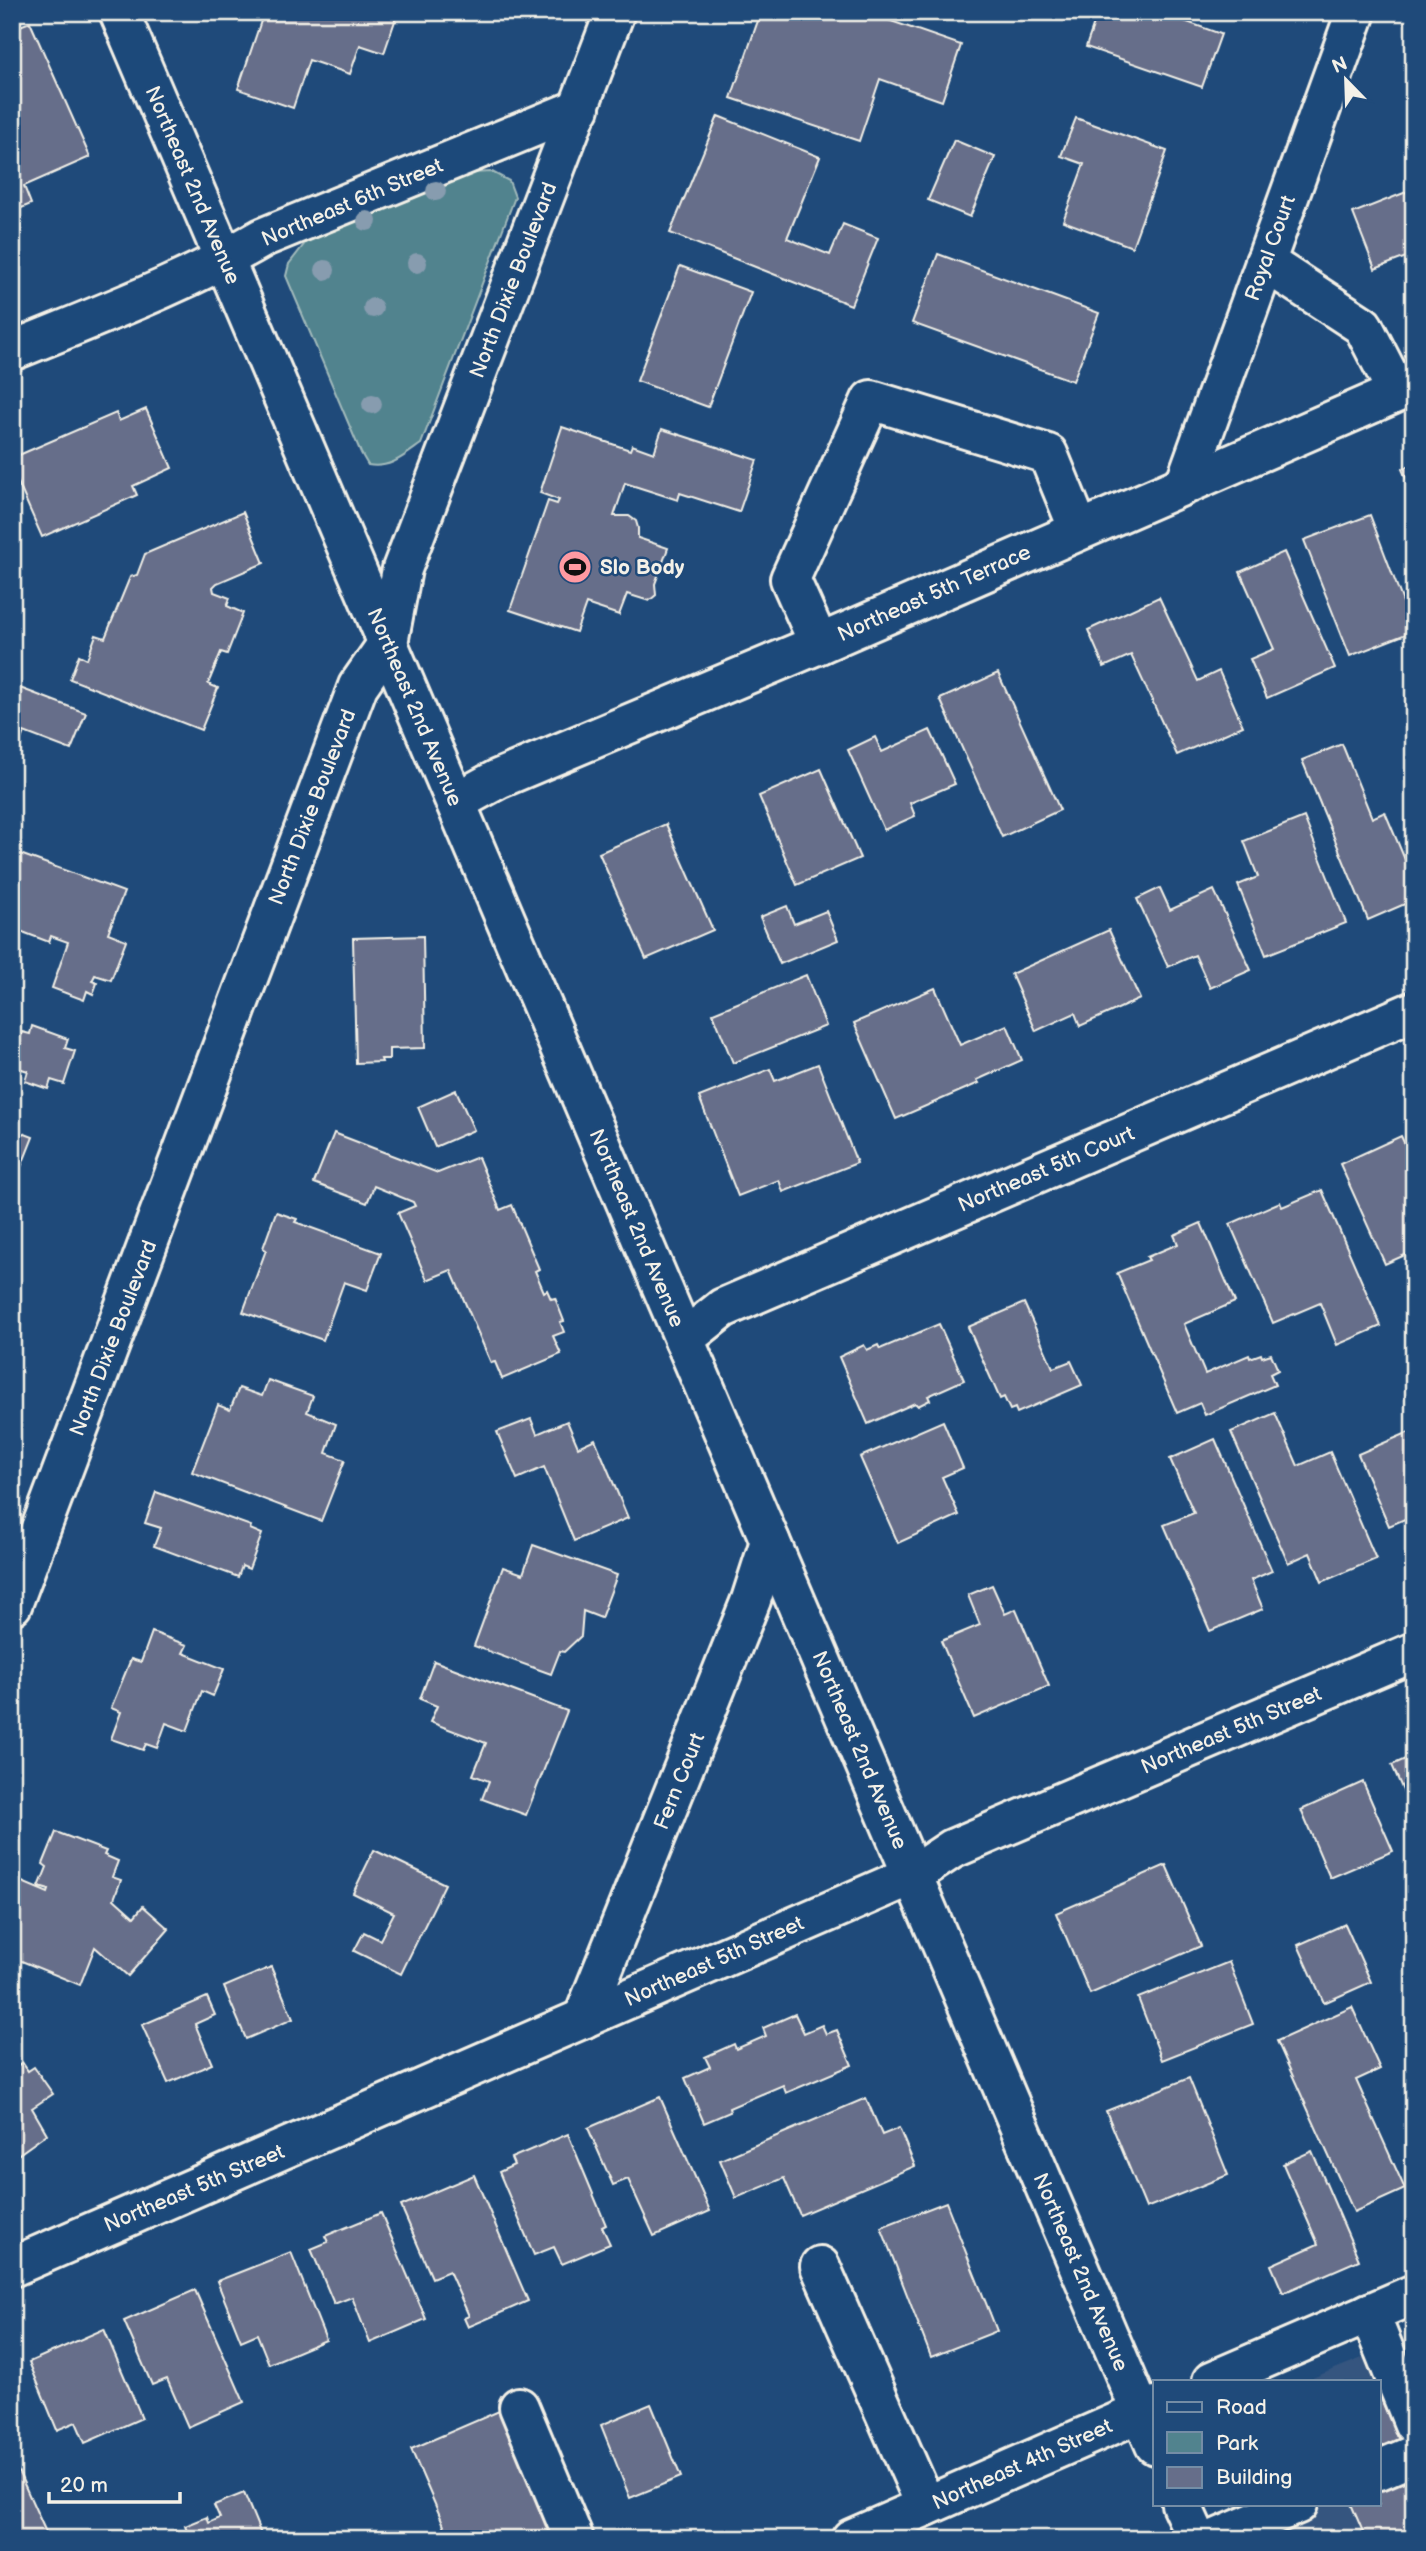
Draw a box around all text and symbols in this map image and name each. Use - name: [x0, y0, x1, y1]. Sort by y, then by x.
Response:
- north arrow: [1310, 46, 1380, 116]
- text: N: [1329, 52, 1351, 79]
- street label: Northeast 2nd Avenue: [139, 82, 246, 288]
- street label: Northeast 6th Street: [258, 153, 447, 252]
- street label: North Dixie Boulevard: [465, 179, 562, 382]
- street label: Royal Court: [1240, 192, 1301, 304]
- street label: Northeast 5th Terrace: [834, 540, 1035, 647]
- sports icon: Slo Body: [556, 548, 594, 586]
- place label: Slo Body: [600, 555, 685, 580]
- street label: Northeast 2nd Avenue: [361, 604, 468, 810]
- street label: North Dixie Boulevard: [264, 706, 361, 909]
- street label: Northeast 5th Court: [954, 1121, 1138, 1218]
- street label: Northeast 2nd Avenue: [583, 1125, 690, 1331]
- street label: North Dixie Boulevard: [65, 1237, 162, 1440]
- street label: Northeast 2nd Avenue: [806, 1647, 913, 1853]
- street label: Northeast 5th Street: [1137, 1681, 1326, 1780]
- street label: Fern Court: [649, 1729, 710, 1833]
- street label: Northeast 5th Street: [621, 1910, 808, 2012]
- street label: Northeast 5th Street: [100, 2139, 289, 2238]
- street label: Northeast 2nd Avenue: [1027, 2169, 1134, 2375]
- legend: [1153, 2380, 1380, 2506]
- text: Road: [1216, 2395, 1267, 2420]
- street label: Northeast 4th Street: [928, 2413, 1117, 2515]
- text: Park: [1216, 2431, 1259, 2456]
- scale bar: [49, 2460, 180, 2504]
- text: Building: [1216, 2465, 1292, 2490]
- text: 20 m: [60, 2473, 108, 2498]

